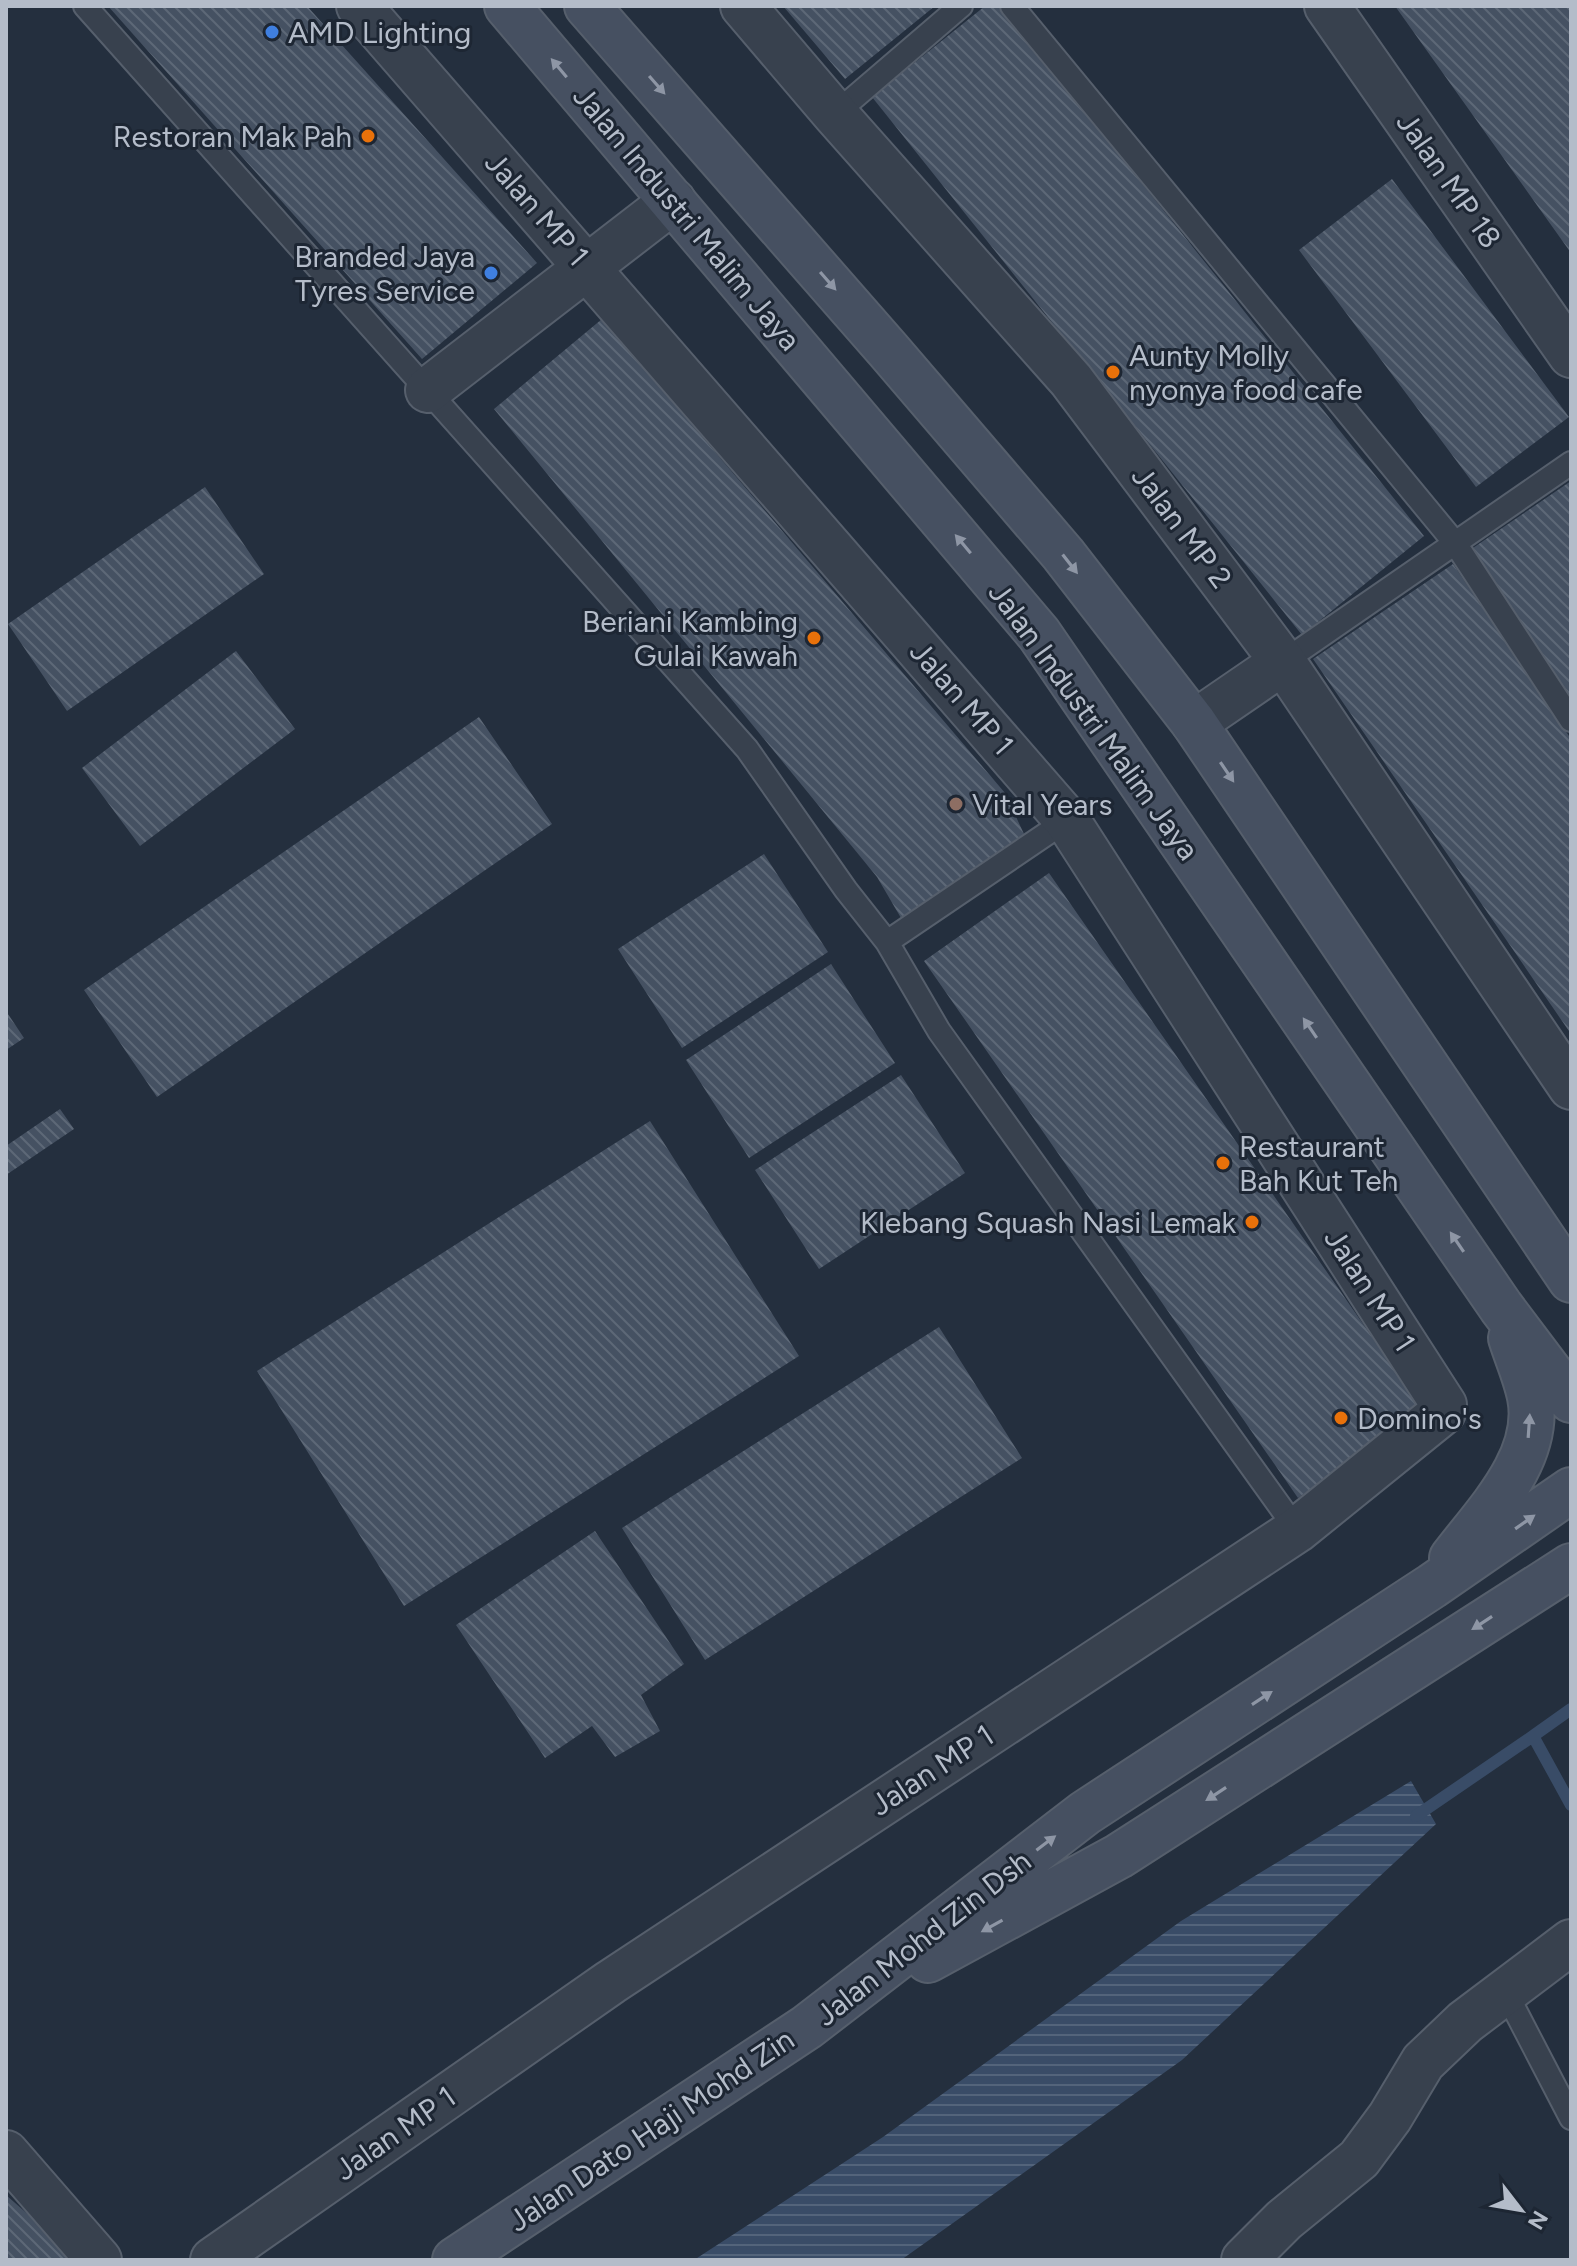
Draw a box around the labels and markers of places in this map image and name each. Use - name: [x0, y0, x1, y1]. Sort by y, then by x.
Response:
- place label: AMD Lighting: [288, 14, 471, 51]
- marker: AMD Lighting: [263, 23, 281, 41]
- place label: Restoran Mak Pah: [113, 118, 352, 155]
- marker: Restoran Mak Pah: [359, 127, 377, 145]
- place label: Branded Jaya Tyres Service: [294, 238, 475, 309]
- marker: Branded Jaya Tyres Service: [482, 264, 500, 282]
- place label: Aunty Molly nyonya food cafe: [1129, 337, 1363, 408]
- marker: Aunty Molly nyonya food cafe: [1104, 363, 1122, 381]
- place label: Beriani Kambing Gulai Kawah: [582, 603, 798, 674]
- marker: Beriani Kambing Gulai Kawah: [805, 629, 823, 647]
- place label: Vital Years: [972, 786, 1112, 823]
- marker: Vital Years: [947, 795, 965, 813]
- place label: Restaurant Bah Kut Teh: [1239, 1128, 1398, 1199]
- marker: Restaurant Bah Kut Teh: [1214, 1154, 1232, 1172]
- place label: Klebang Squash Nasi Lemak: [860, 1204, 1236, 1241]
- marker: Klebang Squash Nasi Lemak: [1243, 1213, 1261, 1231]
- place label: Domino's: [1357, 1400, 1482, 1437]
- marker: Domino's: [1332, 1409, 1350, 1427]

